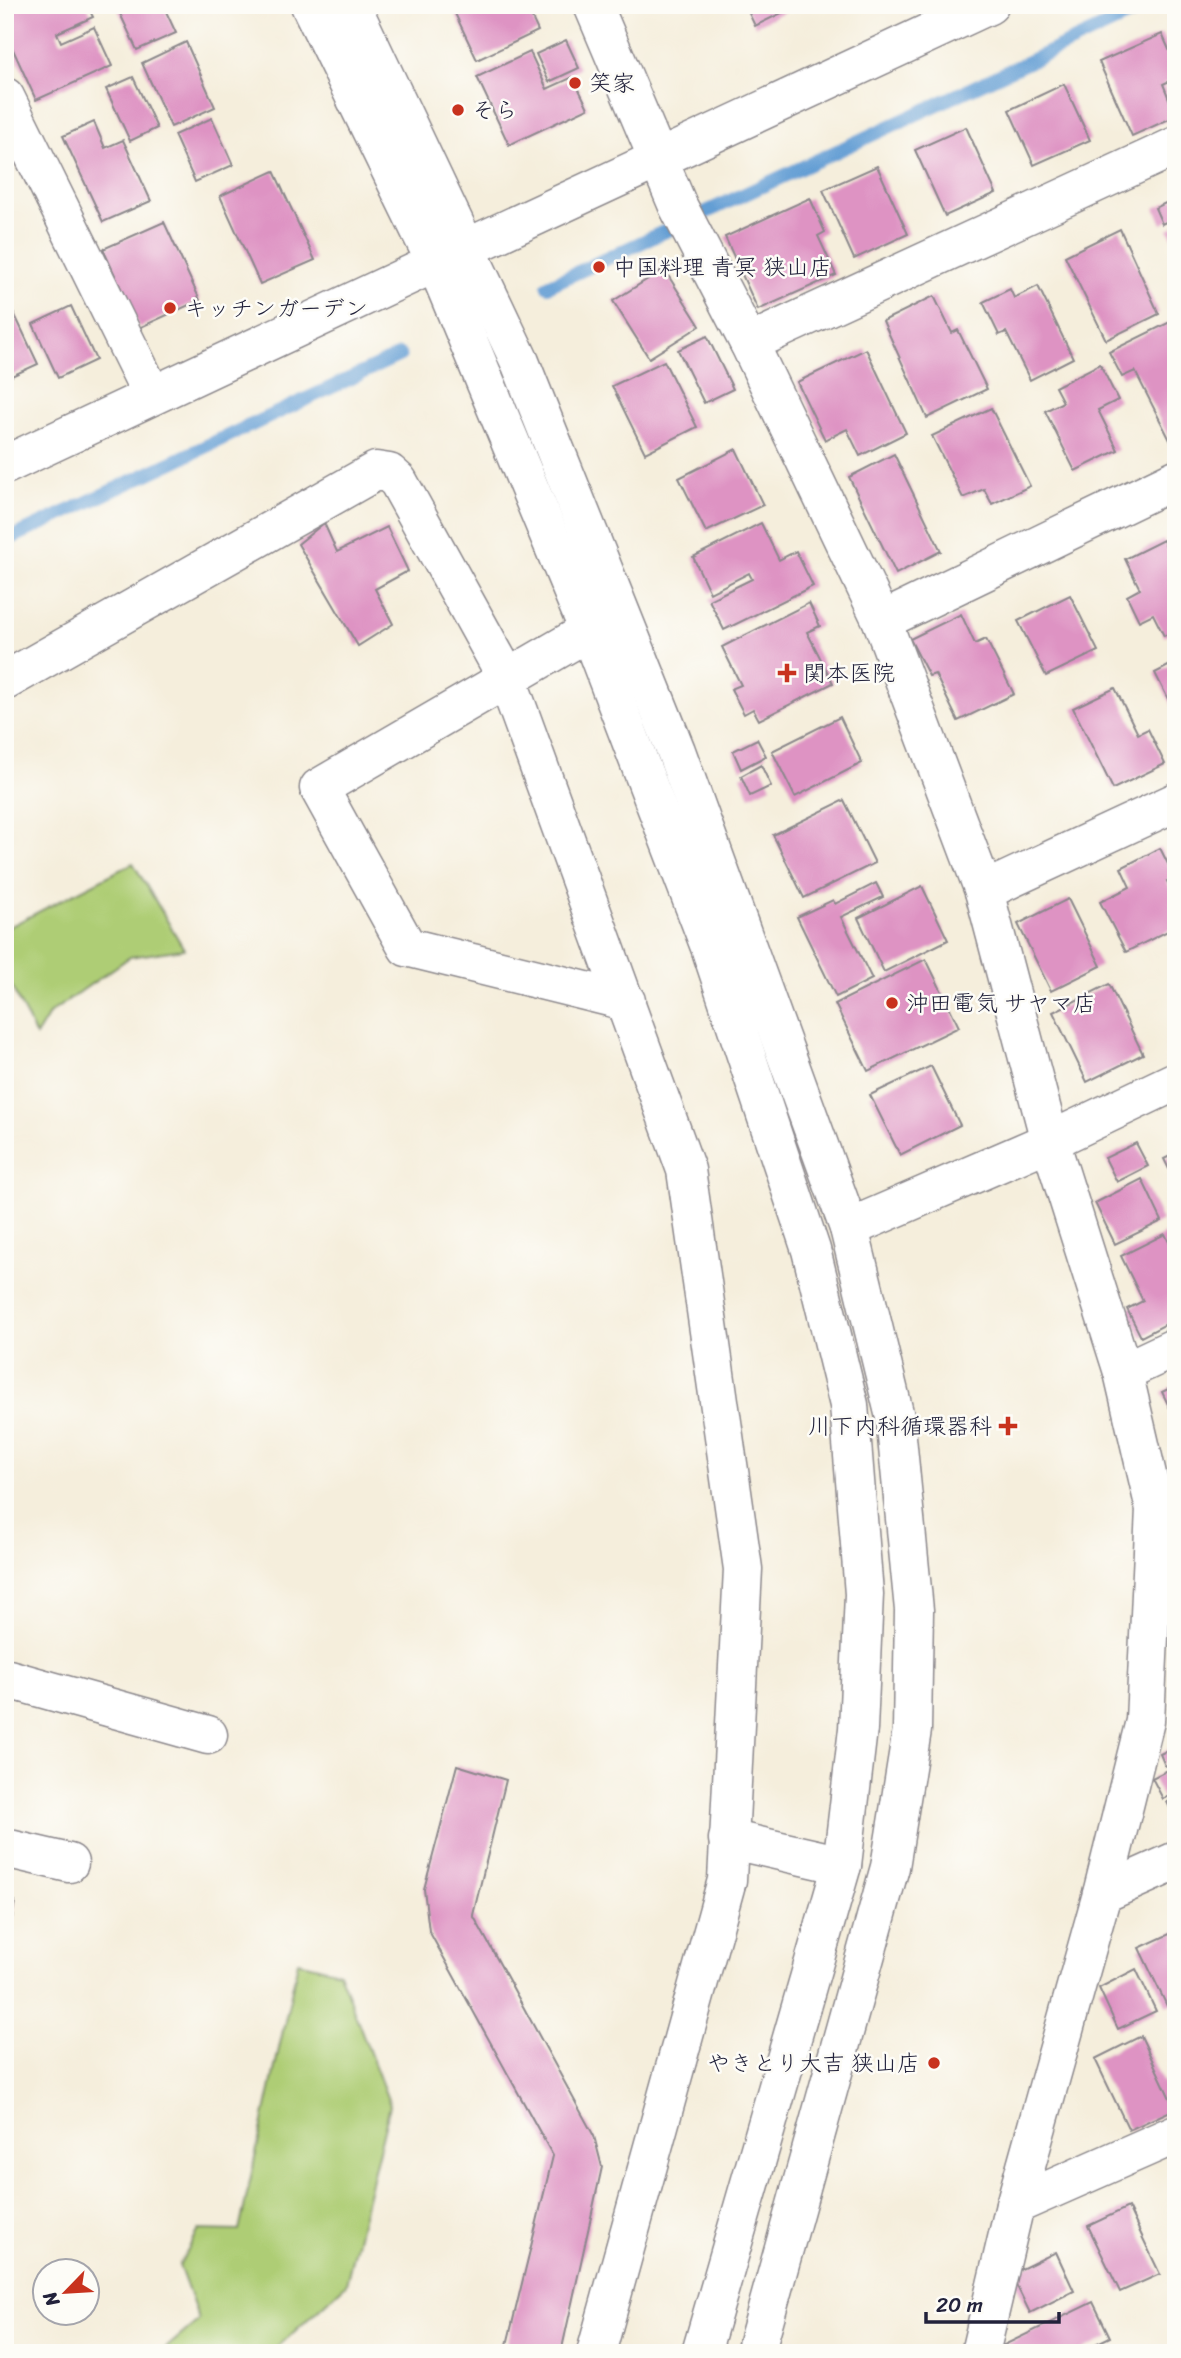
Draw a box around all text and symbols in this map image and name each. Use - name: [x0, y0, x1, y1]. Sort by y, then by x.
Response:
- place label: 笑家: [589, 63, 635, 104]
- marker: 笑家: [567, 75, 583, 91]
- place label: そら: [472, 90, 518, 131]
- marker: そら: [450, 102, 466, 118]
- place label: 中国料理 青冥 狭山店: [613, 247, 832, 288]
- marker: 中国料理 青冥 狭山店: [591, 259, 607, 275]
- place label: キッチンガーデン: [184, 288, 368, 329]
- marker: キッチンガーデン: [162, 300, 178, 316]
- place label: 関本医院: [803, 653, 895, 694]
- marker: 関本医院: [777, 663, 797, 683]
- place label: 沖田電気 サヤマ店: [906, 983, 1096, 1024]
- marker: 沖田電気 サヤマ店: [884, 995, 900, 1011]
- place label: 川下内科循環器科: [808, 1406, 992, 1447]
- marker: 川下内科循環器科: [998, 1416, 1018, 1436]
- place label: やきとり大吉 狭山店: [707, 2043, 920, 2084]
- marker: やきとり大吉 狭山店: [926, 2055, 942, 2071]
- north arrow: [32, 2256, 102, 2326]
- scale bar: [926, 2281, 1058, 2325]
- text: N: [33, 2285, 69, 2313]
- text: 20 m: [936, 2286, 983, 2324]

